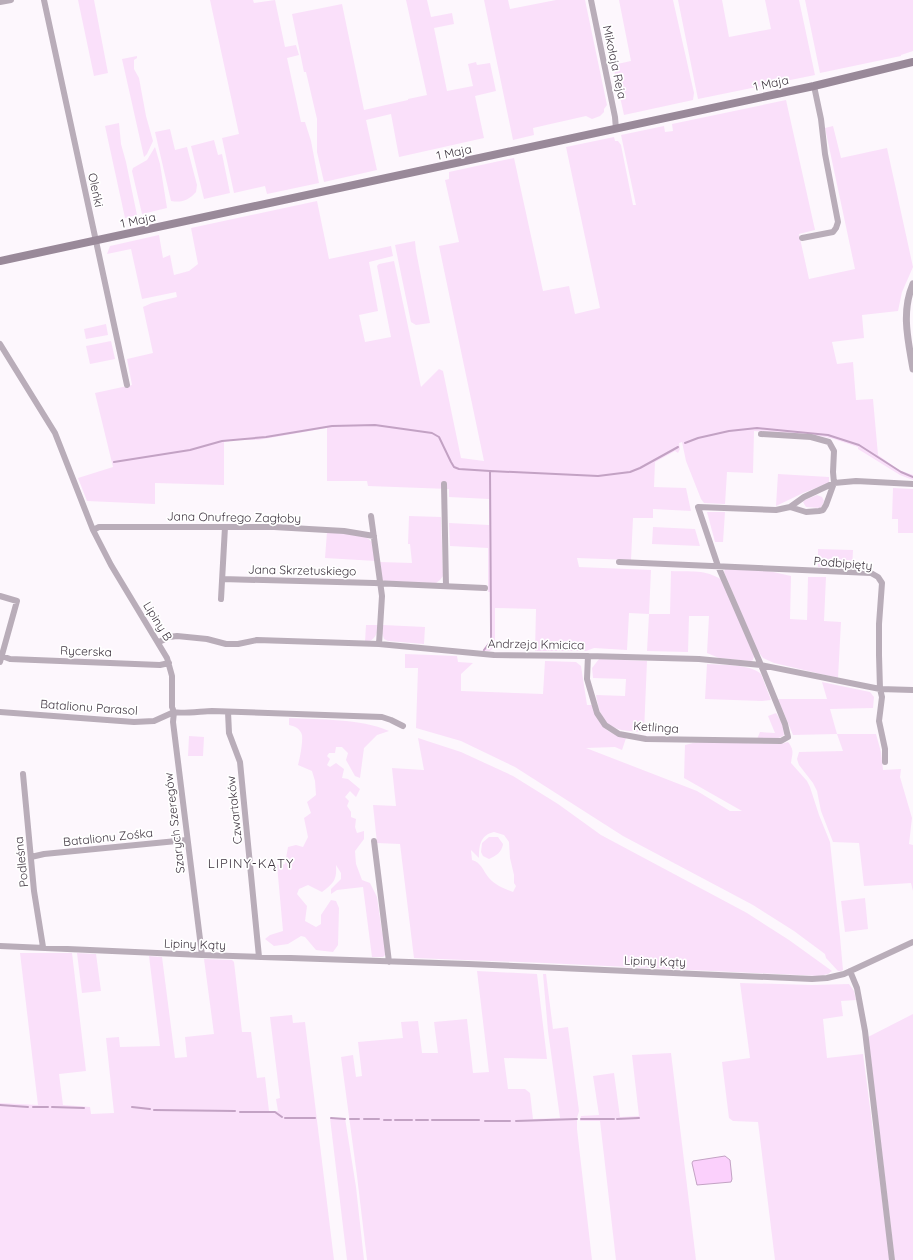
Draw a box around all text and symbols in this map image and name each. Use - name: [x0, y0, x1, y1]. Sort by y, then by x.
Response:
- street label: Mikołaja Reja: [600, 24, 630, 100]
- street label: 1 Maja: [752, 72, 790, 94]
- street label: 1 Maja: [435, 141, 473, 163]
- street label: Oleńki: [85, 172, 107, 208]
- street label: 1 Maja: [119, 209, 157, 231]
- street label: Jana Onufrego Zagłoby: [167, 508, 301, 526]
- street label: Podbipięty: [813, 553, 873, 573]
- street label: Jana Skrzetuskiego: [248, 562, 356, 578]
- street label: Lipiny B: [140, 599, 176, 644]
- street label: Andrzeja Kmicica: [488, 636, 584, 652]
- street label: Rycerska: [60, 643, 112, 659]
- street label: Batalionu Parasol: [40, 696, 138, 718]
- street label: Ketlinga: [633, 718, 679, 736]
- street label: Szarych Szeregów: [160, 772, 188, 874]
- street label: Czwartaków: [223, 775, 245, 845]
- street label: Batalionu Zośka: [62, 825, 154, 849]
- street label: Podleśna: [11, 836, 31, 888]
- district label: LIPINY-KĄTY: [208, 855, 294, 871]
- street label: Lipiny Kąty: [164, 935, 226, 953]
- street label: Lipiny Kąty: [624, 952, 686, 970]

